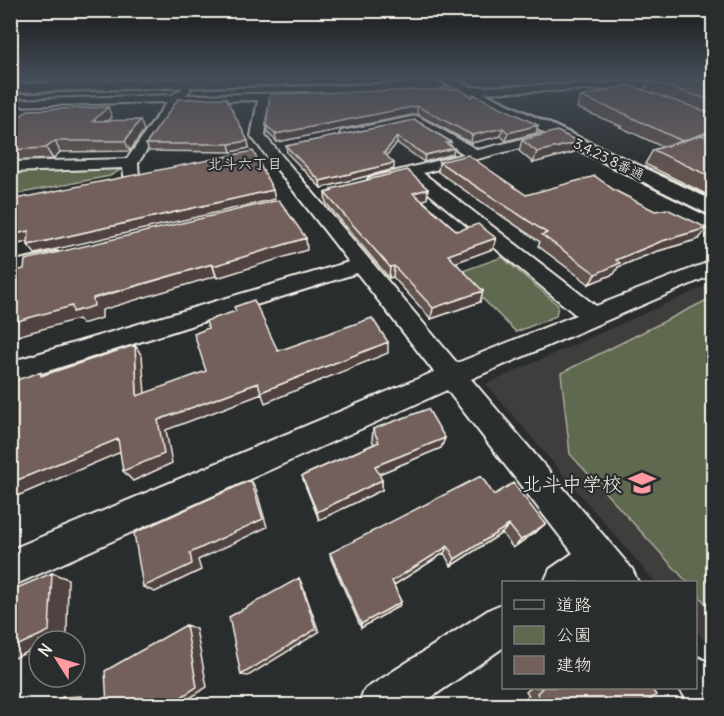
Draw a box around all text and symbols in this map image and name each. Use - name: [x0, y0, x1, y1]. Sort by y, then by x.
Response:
- street label: 3.4.23 8番通: [571, 134, 647, 184]
- district label: 北斗六丁目: [207, 154, 283, 173]
- school or university icon: 北斗中学校: [627, 468, 657, 498]
- place label: 北斗中学校: [522, 471, 622, 496]
- legend: [502, 581, 697, 689]
- text: 道路: [556, 593, 592, 616]
- text: 公園: [556, 623, 592, 646]
- north arrow: [27, 629, 87, 689]
- text: N: [34, 640, 56, 660]
- text: 建物: [556, 653, 592, 676]

